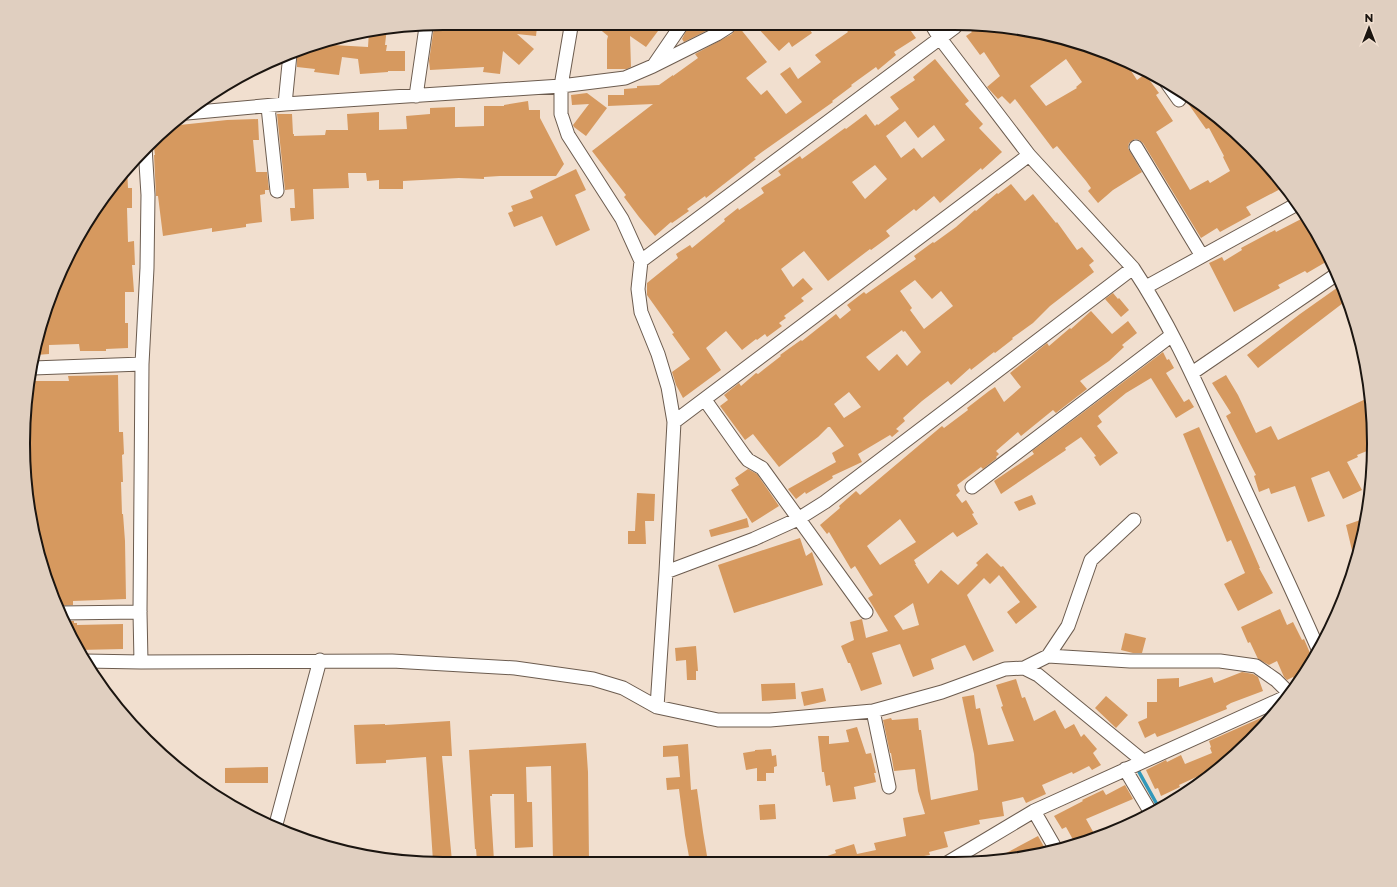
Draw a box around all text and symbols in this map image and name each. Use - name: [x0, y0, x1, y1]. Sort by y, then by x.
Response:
- north arrow: [1349, 8, 1389, 48]
- text: N: [1365, 11, 1373, 25]

